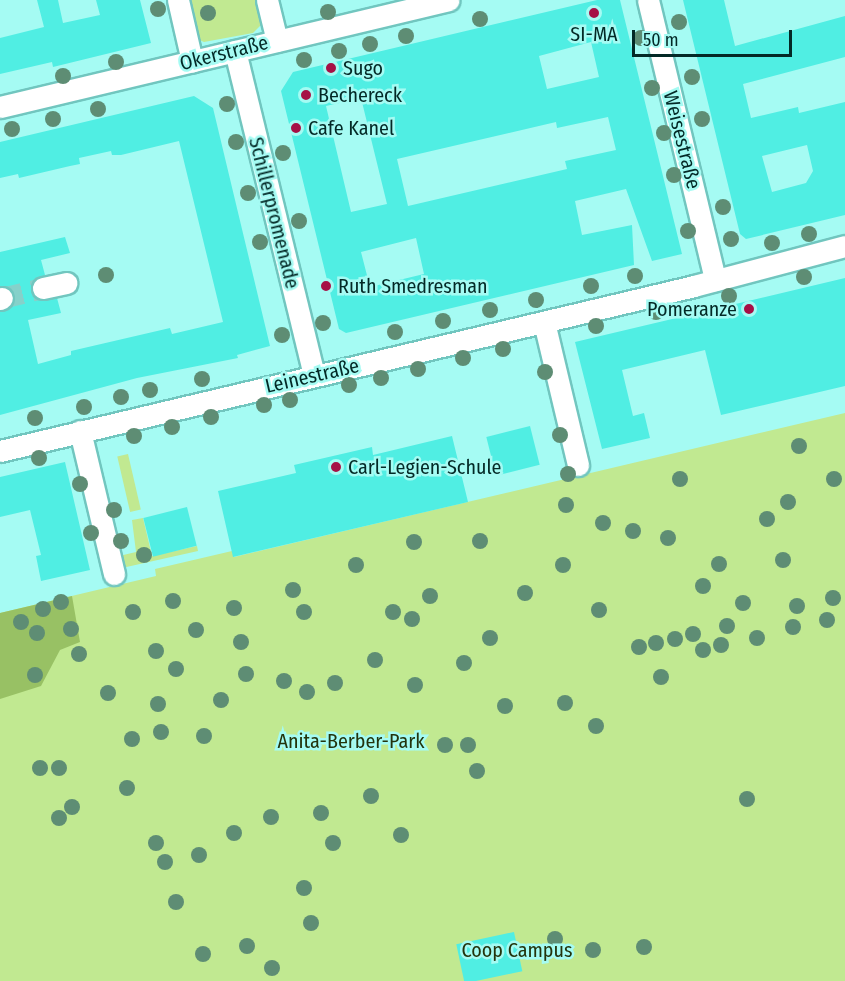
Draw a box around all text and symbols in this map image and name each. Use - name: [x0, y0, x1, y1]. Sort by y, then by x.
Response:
- marker: SI-MA: [587, 6, 601, 20]
- scale bar: [635, 18, 796, 56]
- place label: SI-MA: [570, 22, 618, 46]
- text: 50 m: [643, 29, 679, 51]
- street label: Okerstraße: [177, 30, 271, 76]
- place label: Sugo: [343, 56, 383, 80]
- marker: Sugo: [324, 61, 338, 75]
- place label: Bechereck: [318, 83, 402, 107]
- marker: Bechereck: [299, 88, 313, 102]
- street label: Weisestraße: [658, 89, 706, 191]
- place label: Cafe Kanel: [308, 116, 394, 140]
- marker: Cafe Kanel: [289, 121, 303, 135]
- street label: Schillerpromenade: [244, 135, 304, 291]
- place label: Ruth Smedresman: [338, 274, 488, 298]
- marker: Ruth Smedresman: [319, 279, 333, 293]
- place label: Pomeranze: [647, 297, 737, 321]
- marker: Pomeranze: [742, 302, 756, 316]
- street label: Leinestraße: [263, 354, 361, 398]
- place label: Carl-Legien-Schule: [348, 455, 501, 479]
- marker: Carl-Legien-Schule: [329, 460, 343, 474]
- park label: Anita-Berber-Park: [277, 729, 425, 753]
- park label: Coop Campus: [462, 938, 572, 962]

